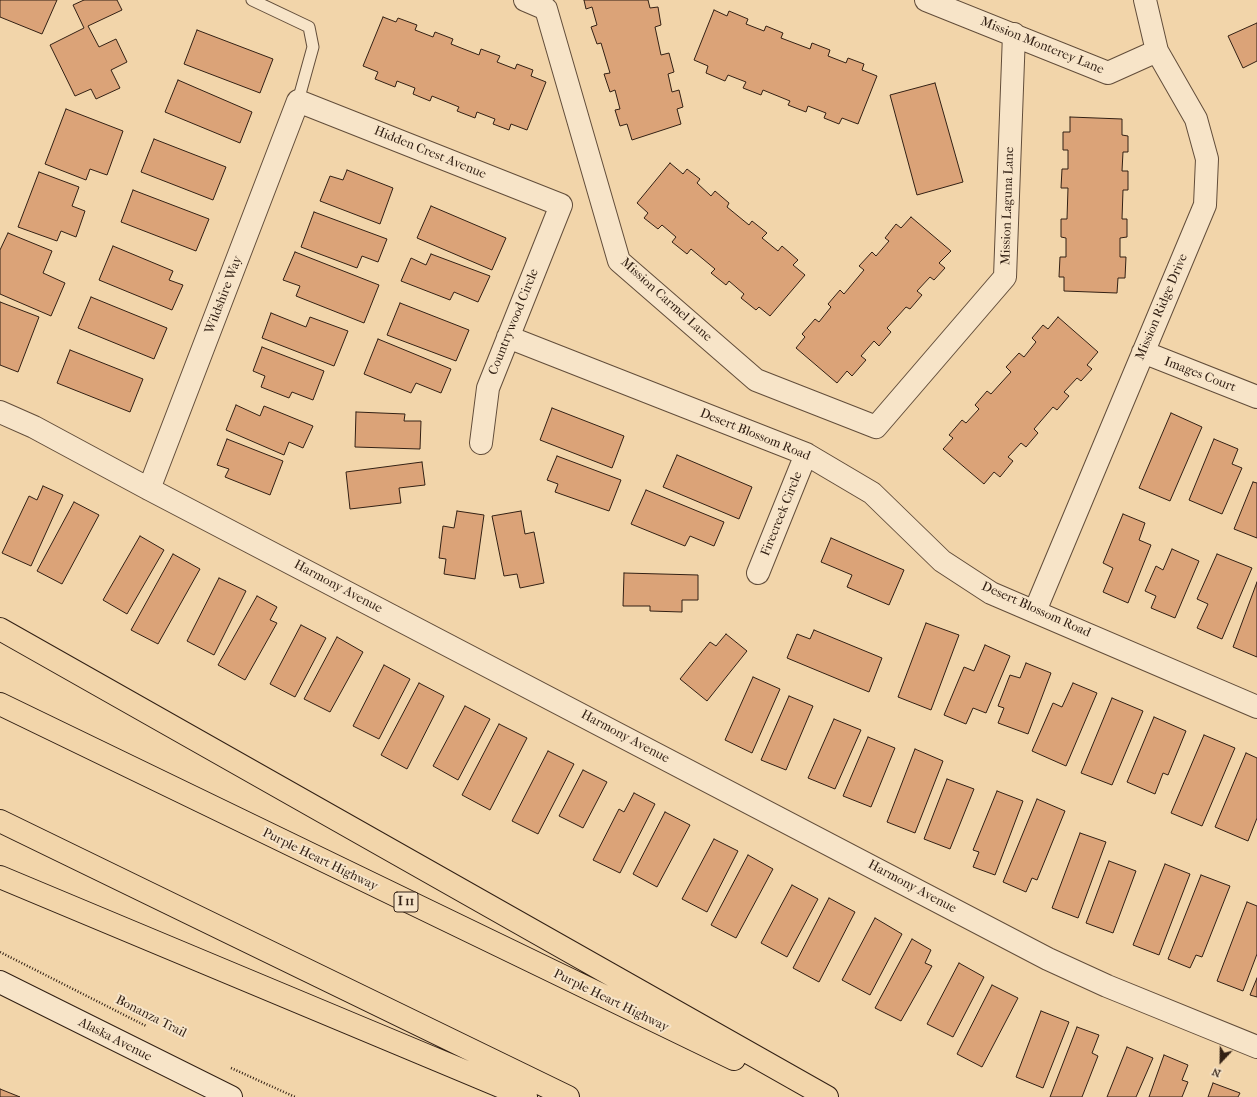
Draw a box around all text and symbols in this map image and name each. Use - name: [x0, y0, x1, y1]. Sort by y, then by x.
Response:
- street label: Mission Monterey Lane: [978, 14, 1106, 78]
- street label: Hidden Crest Avenue: [372, 123, 488, 183]
- street label: Mission Laguna Lane: [998, 147, 1018, 265]
- street label: Mission Ridge Drive: [1133, 251, 1191, 363]
- street label: Wildshire Way: [202, 254, 246, 336]
- street label: Mission Carmel Lane: [617, 255, 715, 345]
- street label: Countrywood Circle: [486, 267, 542, 377]
- street label: Images Court: [1162, 354, 1238, 396]
- street label: Desert Blossom Road: [697, 406, 813, 464]
- street label: Firecreek Circle: [758, 469, 806, 559]
- street label: Harmony Avenue: [291, 557, 385, 617]
- street label: Desert Blossom Road: [979, 579, 1093, 641]
- street label: Harmony Avenue: [578, 707, 672, 767]
- street label: Purple Heart Highway: [260, 825, 380, 895]
- street label: Harmony Avenue: [865, 857, 959, 917]
- road number: I 11: [394, 892, 418, 912]
- street label: Purple Heart Highway: [551, 966, 671, 1036]
- street label: Bonanza Trail: [113, 992, 189, 1042]
- street label: Alaska Avenue: [76, 1015, 154, 1065]
- north arrow: [1201, 1041, 1241, 1081]
- text: N: [1210, 1065, 1223, 1080]

